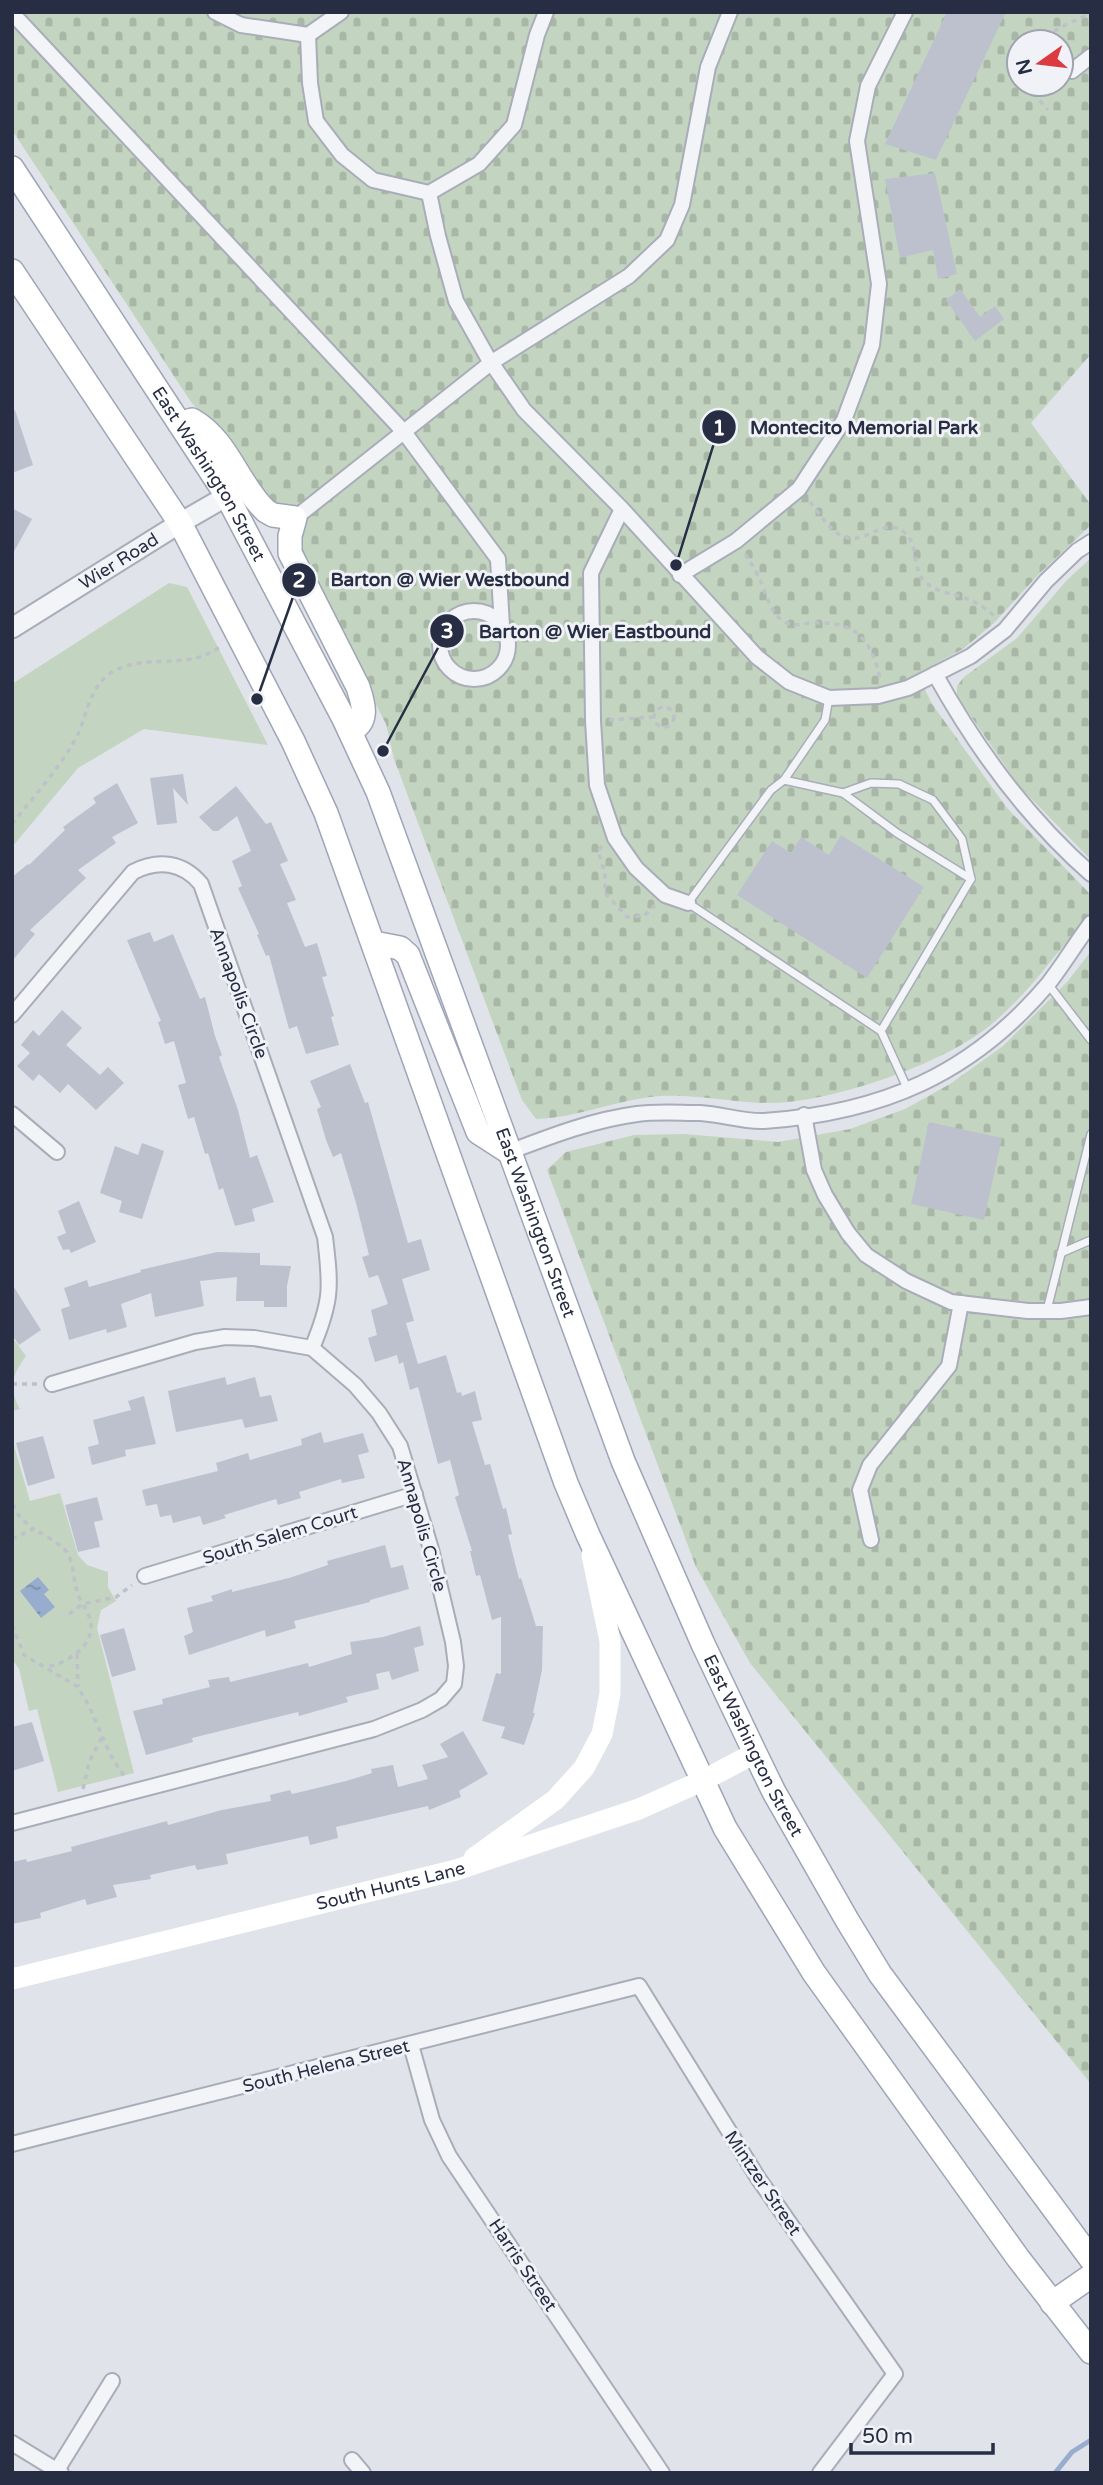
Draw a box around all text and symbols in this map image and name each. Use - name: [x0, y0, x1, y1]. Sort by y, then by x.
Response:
- north arrow: [1005, 28, 1075, 98]
- text: N: [1012, 57, 1037, 77]
- street label: East Washington Street: [147, 383, 270, 565]
- callout: Montecito Memorial Park: [701, 407, 992, 447]
- text: 1: [712, 416, 726, 441]
- text: Montecito Memorial Park: [750, 417, 979, 439]
- street label: Wier Road: [75, 528, 163, 594]
- callout: Barton @ Wier Westbound: [282, 560, 584, 600]
- text: 2: [292, 568, 306, 593]
- text: Barton @ Wier Westbound: [330, 569, 570, 591]
- callout: Barton @ Wier Eastbound: [430, 611, 725, 651]
- text: 3: [440, 619, 454, 644]
- text: Barton @ Wier Eastbound: [479, 621, 711, 643]
- street label: Annapolis Circle: [205, 924, 273, 1062]
- street label: East Washington Street: [491, 1125, 581, 1321]
- street label: Annapolis Circle: [392, 1456, 452, 1594]
- street label: South Salem Court: [200, 1501, 360, 1569]
- street label: East Washington Street: [699, 1651, 808, 1840]
- street label: South Hunts Lane: [314, 1857, 468, 1915]
- street label: South Helena Street: [240, 2035, 412, 2097]
- street label: Mintzer Street: [720, 2126, 806, 2240]
- street label: Harris Street: [484, 2215, 562, 2315]
- scale bar: [851, 2412, 993, 2456]
- text: 50 m: [862, 2424, 913, 2449]

